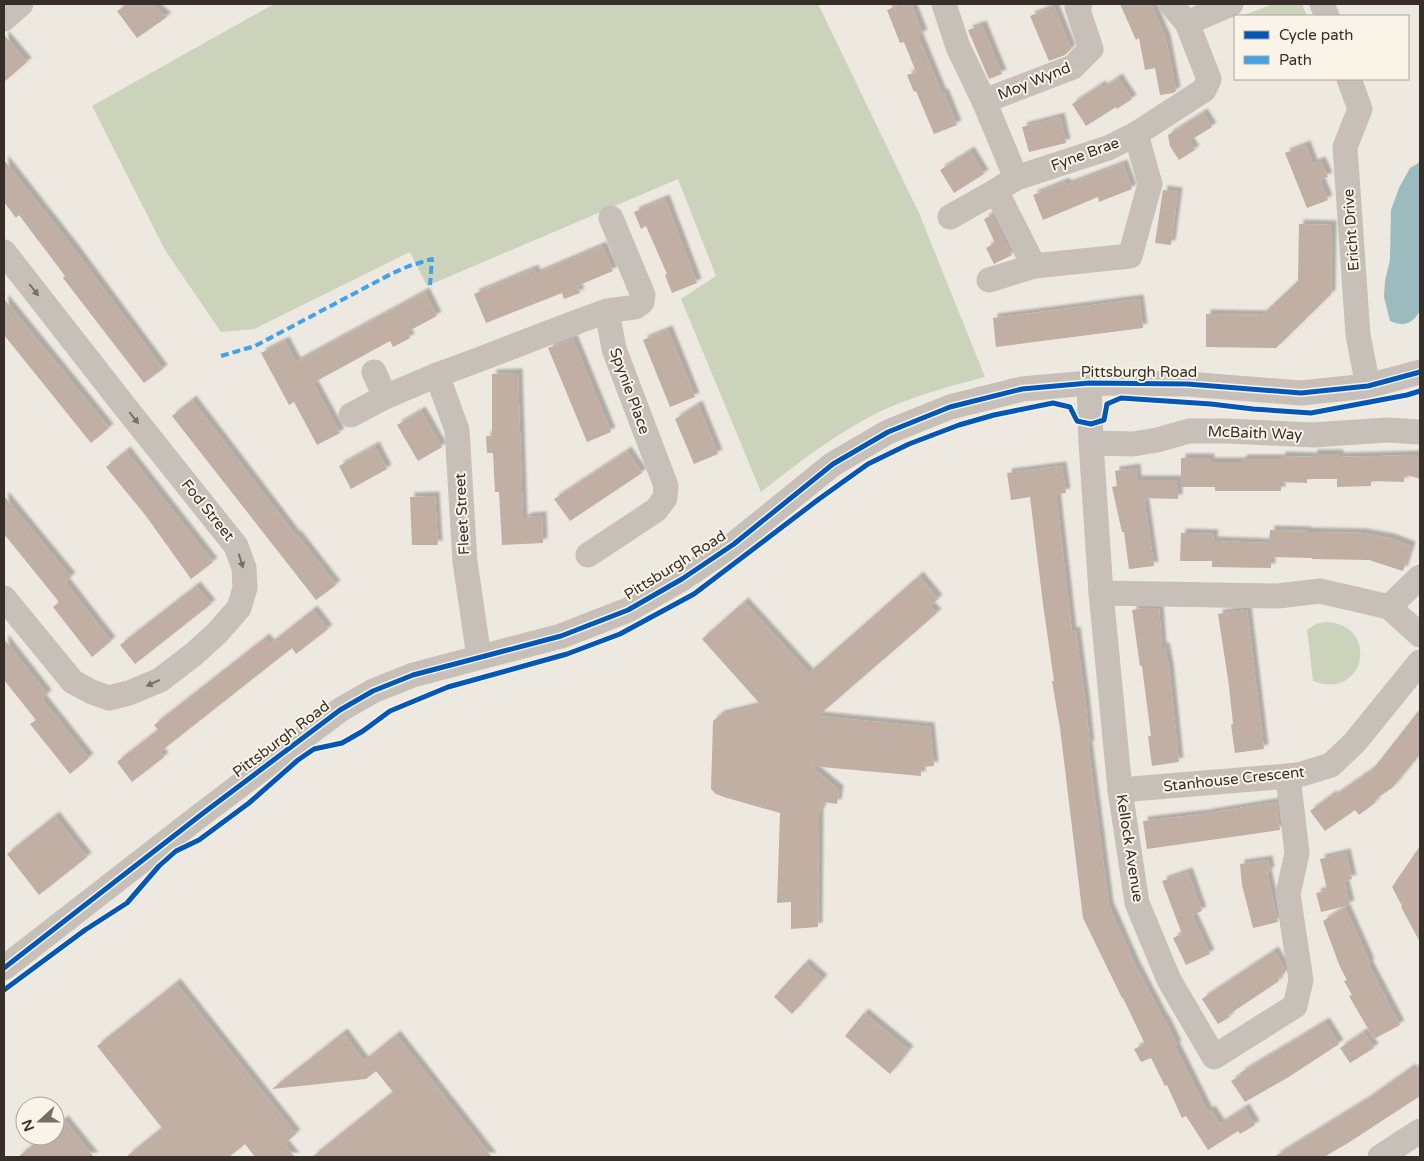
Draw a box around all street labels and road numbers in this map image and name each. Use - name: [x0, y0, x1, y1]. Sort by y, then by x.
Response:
- street label: Moy Wynd: [995, 58, 1073, 104]
- street label: Fyne Brae: [1048, 133, 1122, 175]
- street label: Ericht Drive: [1339, 188, 1363, 272]
- street label: Spynie Place: [606, 345, 654, 437]
- street label: Pittsburgh Road: [1081, 363, 1197, 381]
- street label: McBaith Way: [1207, 422, 1303, 444]
- street label: Fleet Street: [451, 472, 473, 556]
- street label: Fod Street: [178, 476, 238, 545]
- street label: Pittsburgh Road: [621, 526, 729, 604]
- street label: Pittsburgh Road: [229, 697, 333, 781]
- street label: Stanhouse Crescent: [1163, 763, 1306, 795]
- street label: Kellock Avenue: [1113, 793, 1147, 903]

